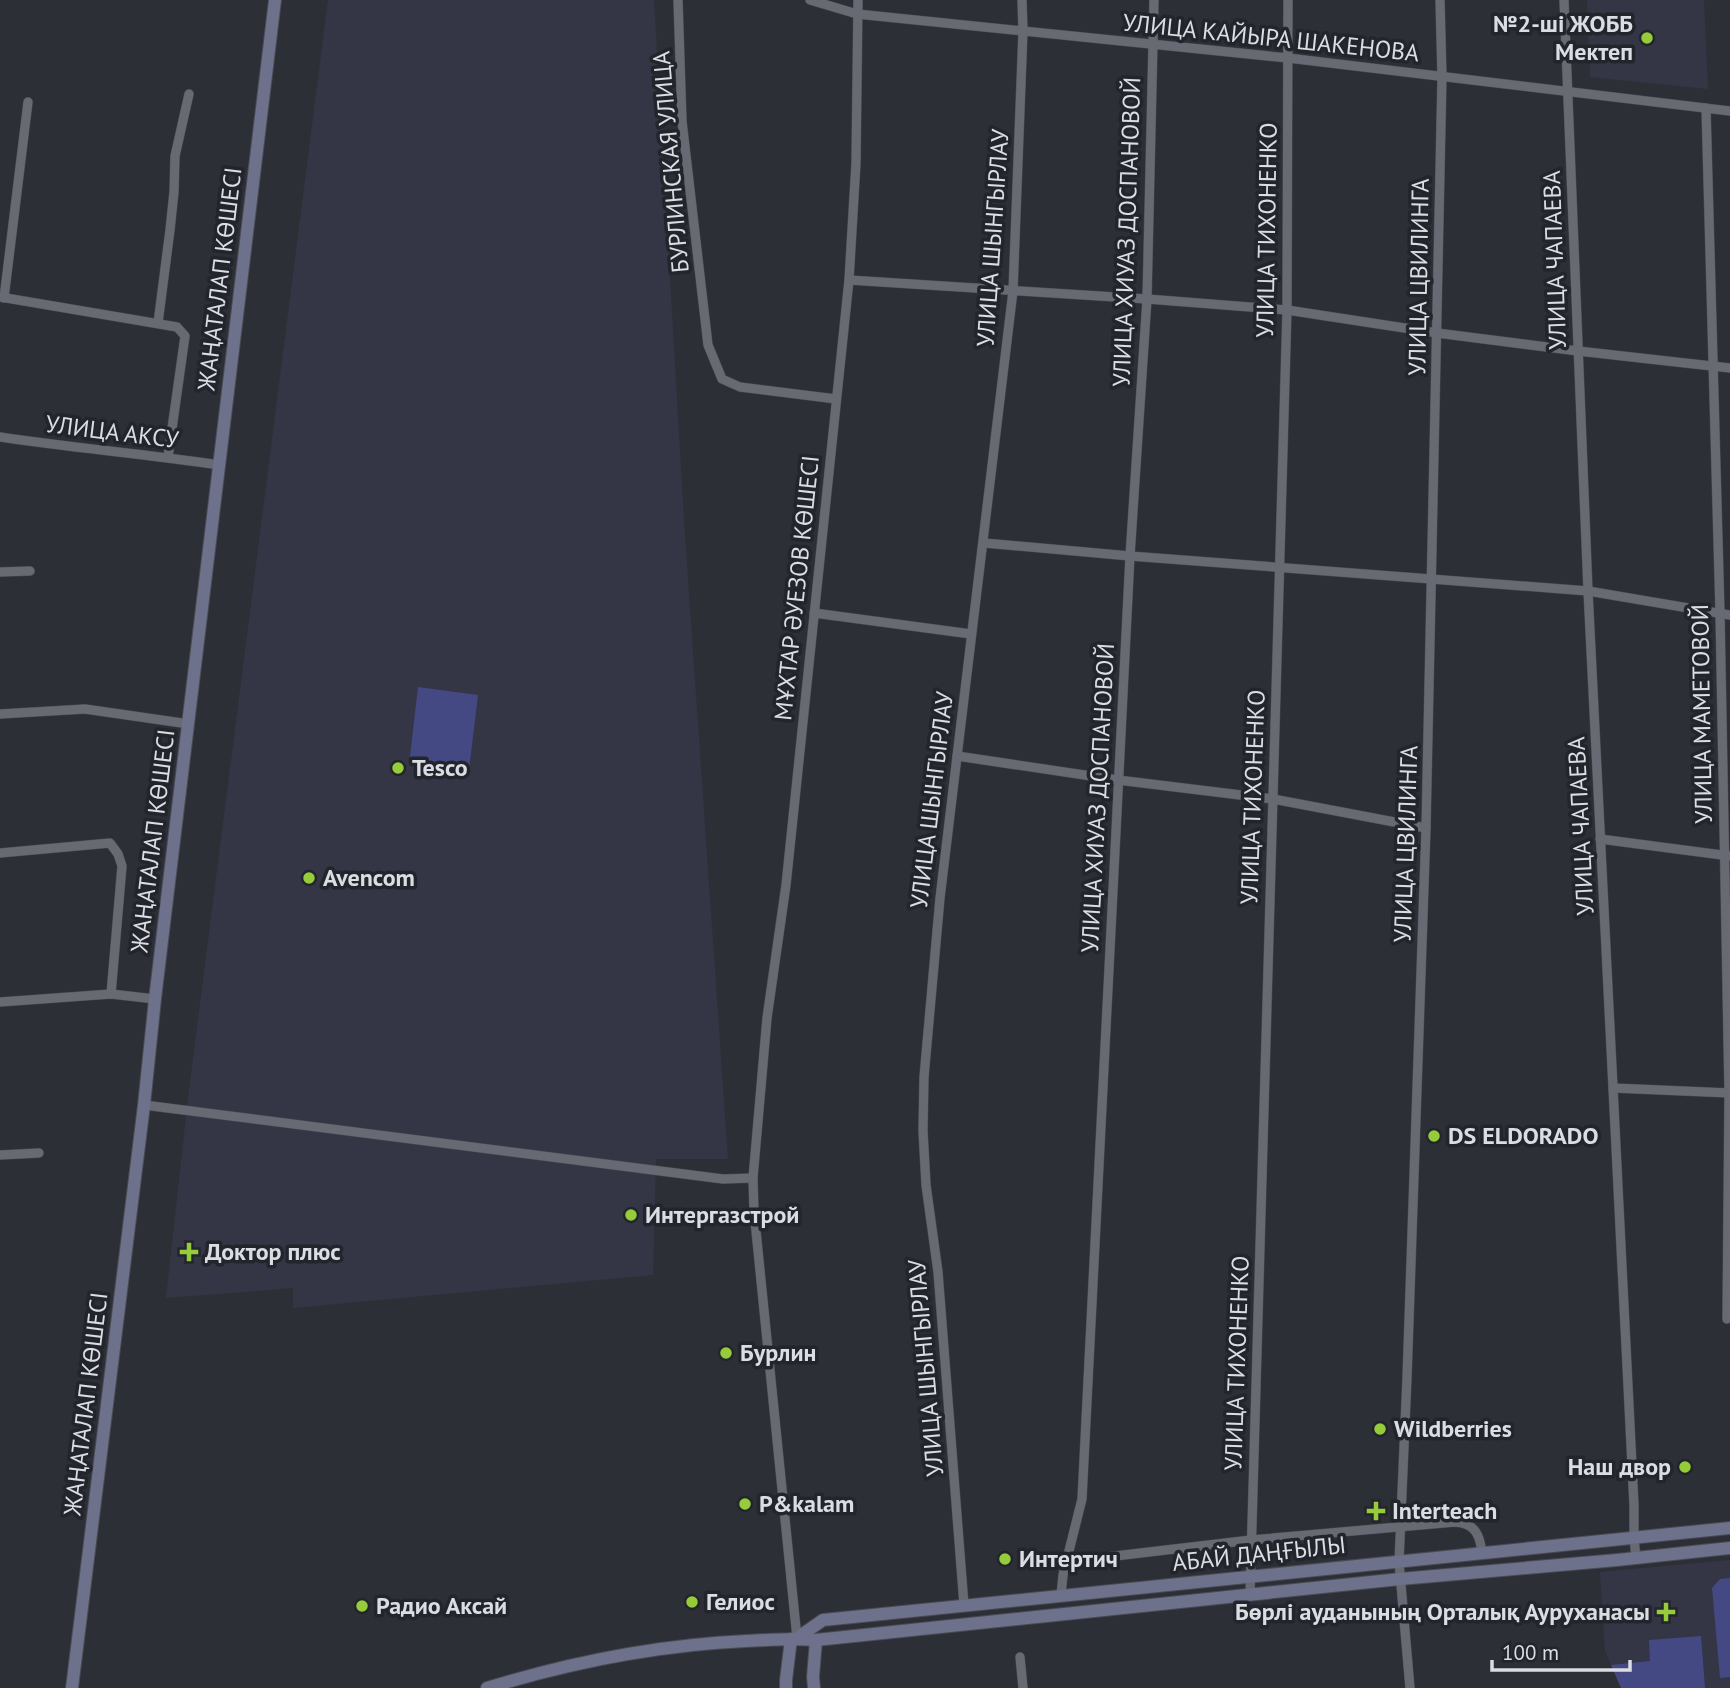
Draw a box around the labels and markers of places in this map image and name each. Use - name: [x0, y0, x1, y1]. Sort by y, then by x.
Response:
- place label: №2-ші ЖОББ Мектеп: [1493, 8, 1633, 67]
- marker: №2-ші ЖОББ Мектеп: [1639, 30, 1655, 46]
- place label: Tesco: [412, 752, 468, 783]
- marker: Tesco: [390, 760, 406, 776]
- place label: Avencom: [323, 862, 415, 893]
- marker: Avencom: [301, 870, 317, 886]
- place label: DS ELDORADO: [1448, 1120, 1598, 1151]
- marker: DS ELDORADO: [1426, 1128, 1442, 1144]
- place label: Интергазстрой: [645, 1199, 799, 1230]
- marker: Интергазстрой: [623, 1207, 639, 1223]
- place label: Доктор плюс: [205, 1236, 341, 1267]
- marker: Доктор плюс: [179, 1242, 199, 1262]
- place label: Бурлин: [740, 1337, 816, 1368]
- marker: Бурлин: [718, 1345, 734, 1361]
- place label: Wildberries: [1394, 1413, 1512, 1444]
- marker: Wildberries: [1372, 1421, 1388, 1437]
- place label: Наш двор: [1568, 1451, 1671, 1482]
- marker: Наш двор: [1677, 1459, 1693, 1475]
- place label: P&kalam: [759, 1488, 854, 1519]
- place label: Interteach: [1392, 1495, 1497, 1526]
- marker: P&kalam: [737, 1496, 753, 1512]
- marker: Interteach: [1366, 1501, 1386, 1521]
- place label: Интертич: [1019, 1543, 1118, 1574]
- marker: Интертич: [997, 1551, 1013, 1567]
- place label: Гелиос: [706, 1586, 775, 1617]
- place label: Радио Аксай: [376, 1590, 507, 1621]
- marker: Гелиос: [684, 1594, 700, 1610]
- place label: Бөрлі ауданының Орталық Ауруханасы: [1235, 1596, 1650, 1627]
- marker: Радио Аксай: [354, 1598, 370, 1614]
- marker: Бөрлі ауданының Орталық Ауруханасы: [1656, 1602, 1676, 1622]

